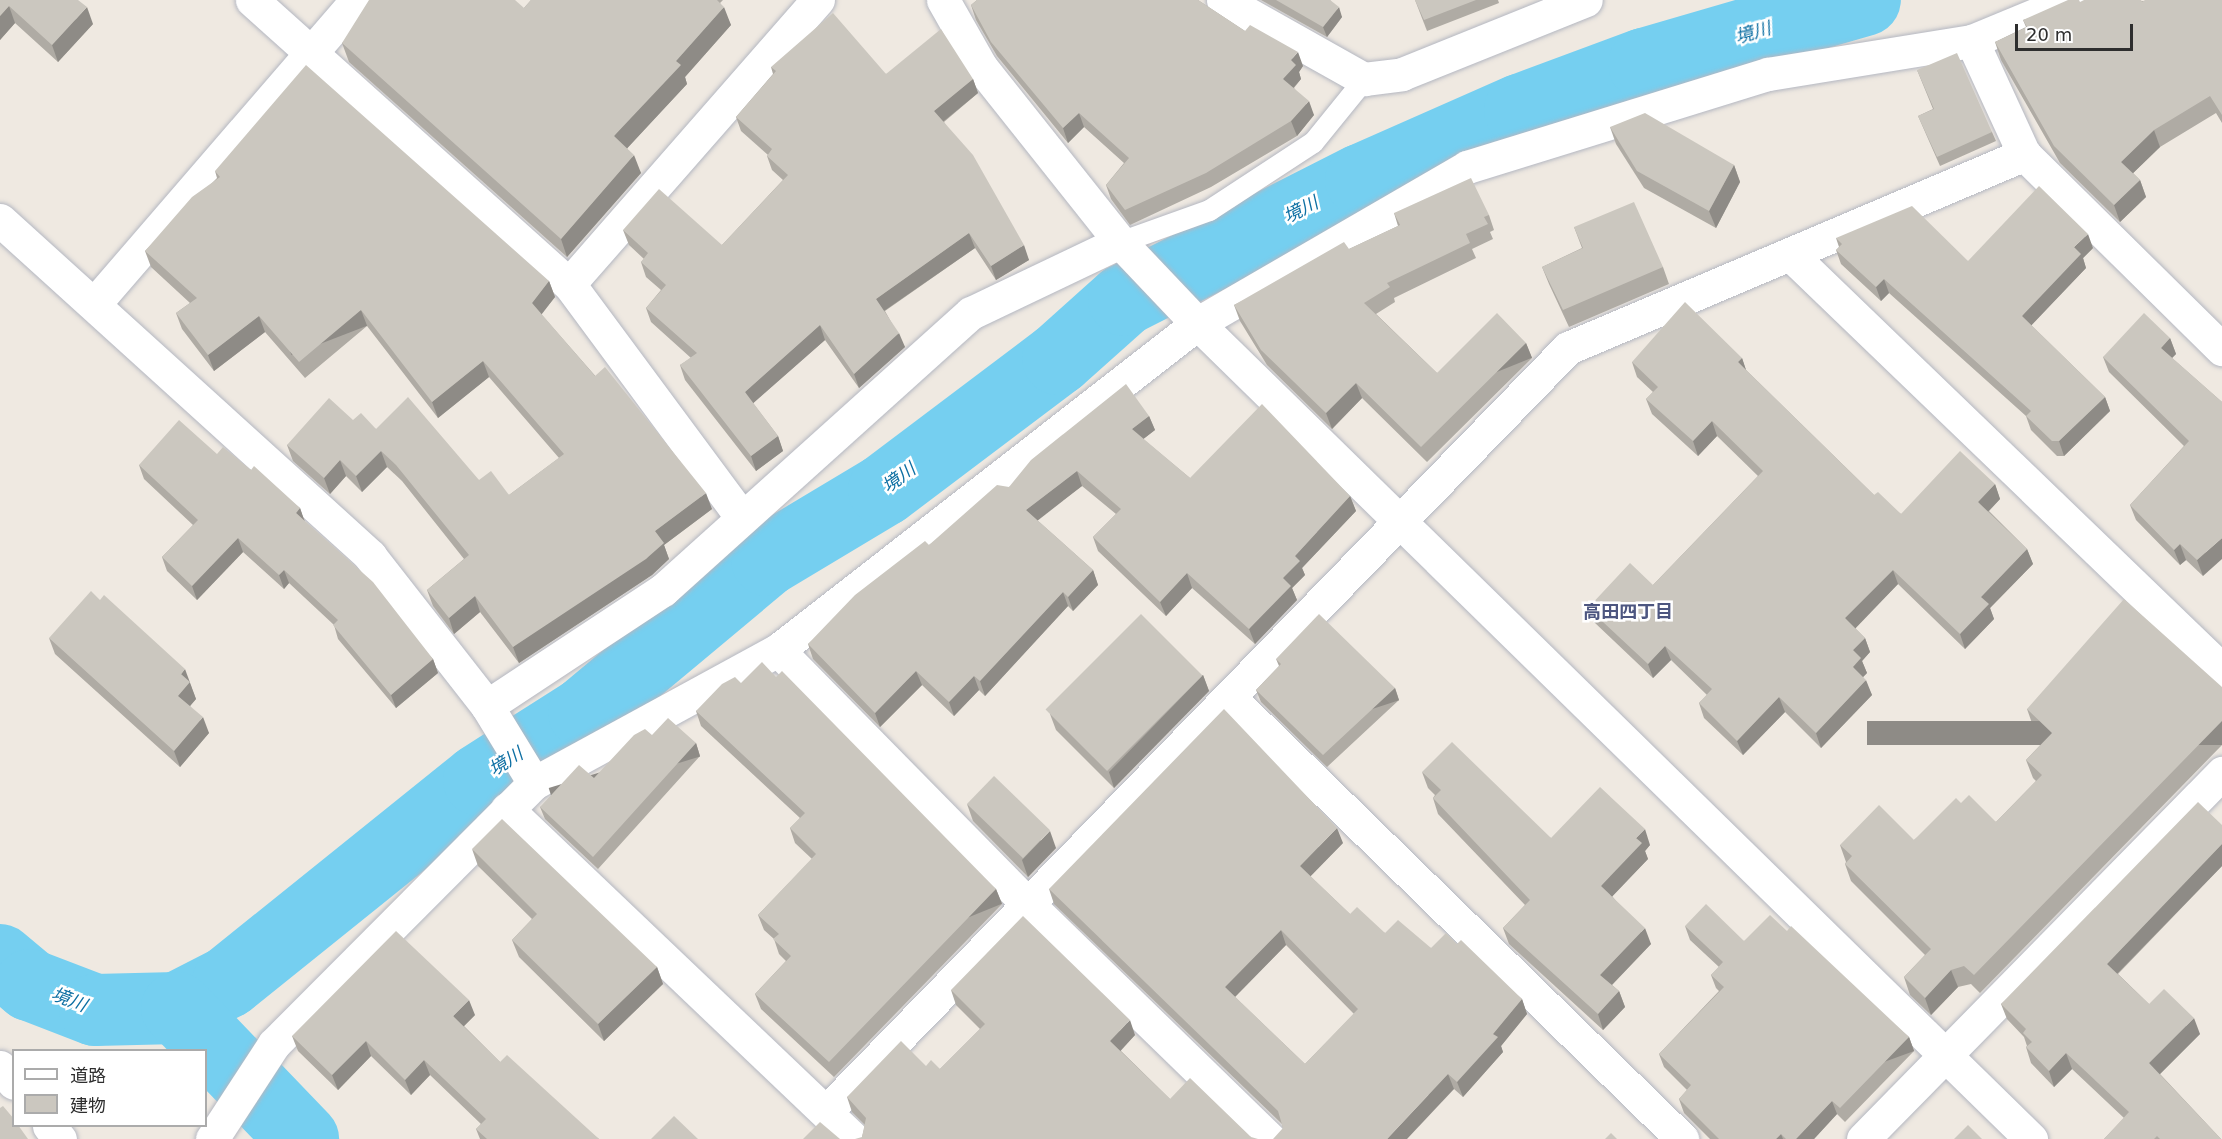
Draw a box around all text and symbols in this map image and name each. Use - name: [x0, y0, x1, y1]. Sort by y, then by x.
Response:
- scale bar: [2018, 12, 2136, 50]
- water label: 境川: [1733, 18, 1773, 48]
- text: 20 m: [2026, 24, 2072, 45]
- water label: 境川: [1280, 192, 1322, 228]
- water label: 境川: [878, 459, 920, 497]
- district label: 高田四丁目: [1583, 601, 1673, 623]
- water label: 境川: [485, 743, 527, 781]
- water label: 境川: [48, 983, 90, 1017]
- legend: [12, 1049, 207, 1127]
- text: 道路: [70, 1065, 106, 1086]
- text: 建物: [70, 1095, 106, 1116]

